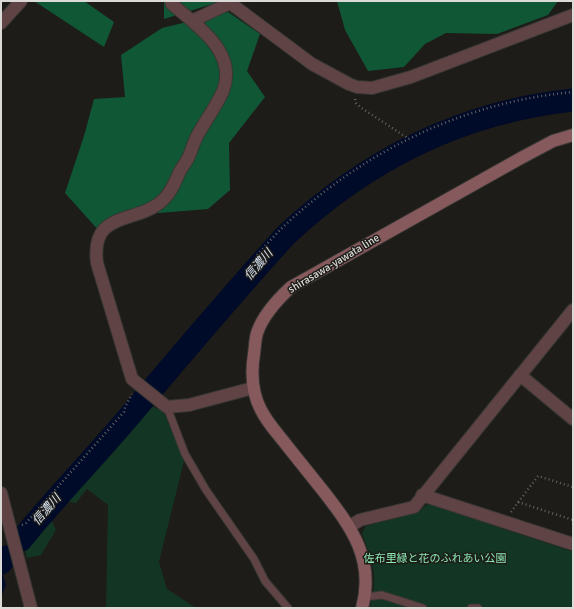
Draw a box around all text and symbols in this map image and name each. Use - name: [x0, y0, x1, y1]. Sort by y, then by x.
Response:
- street label: shirasawa-yawata line: [286, 232, 382, 296]
- water label: 信濃川: [242, 247, 276, 283]
- water label: 信濃川: [30, 492, 64, 528]
- park label: 佐布里緑と花のふれあい公園: [364, 552, 506, 566]

